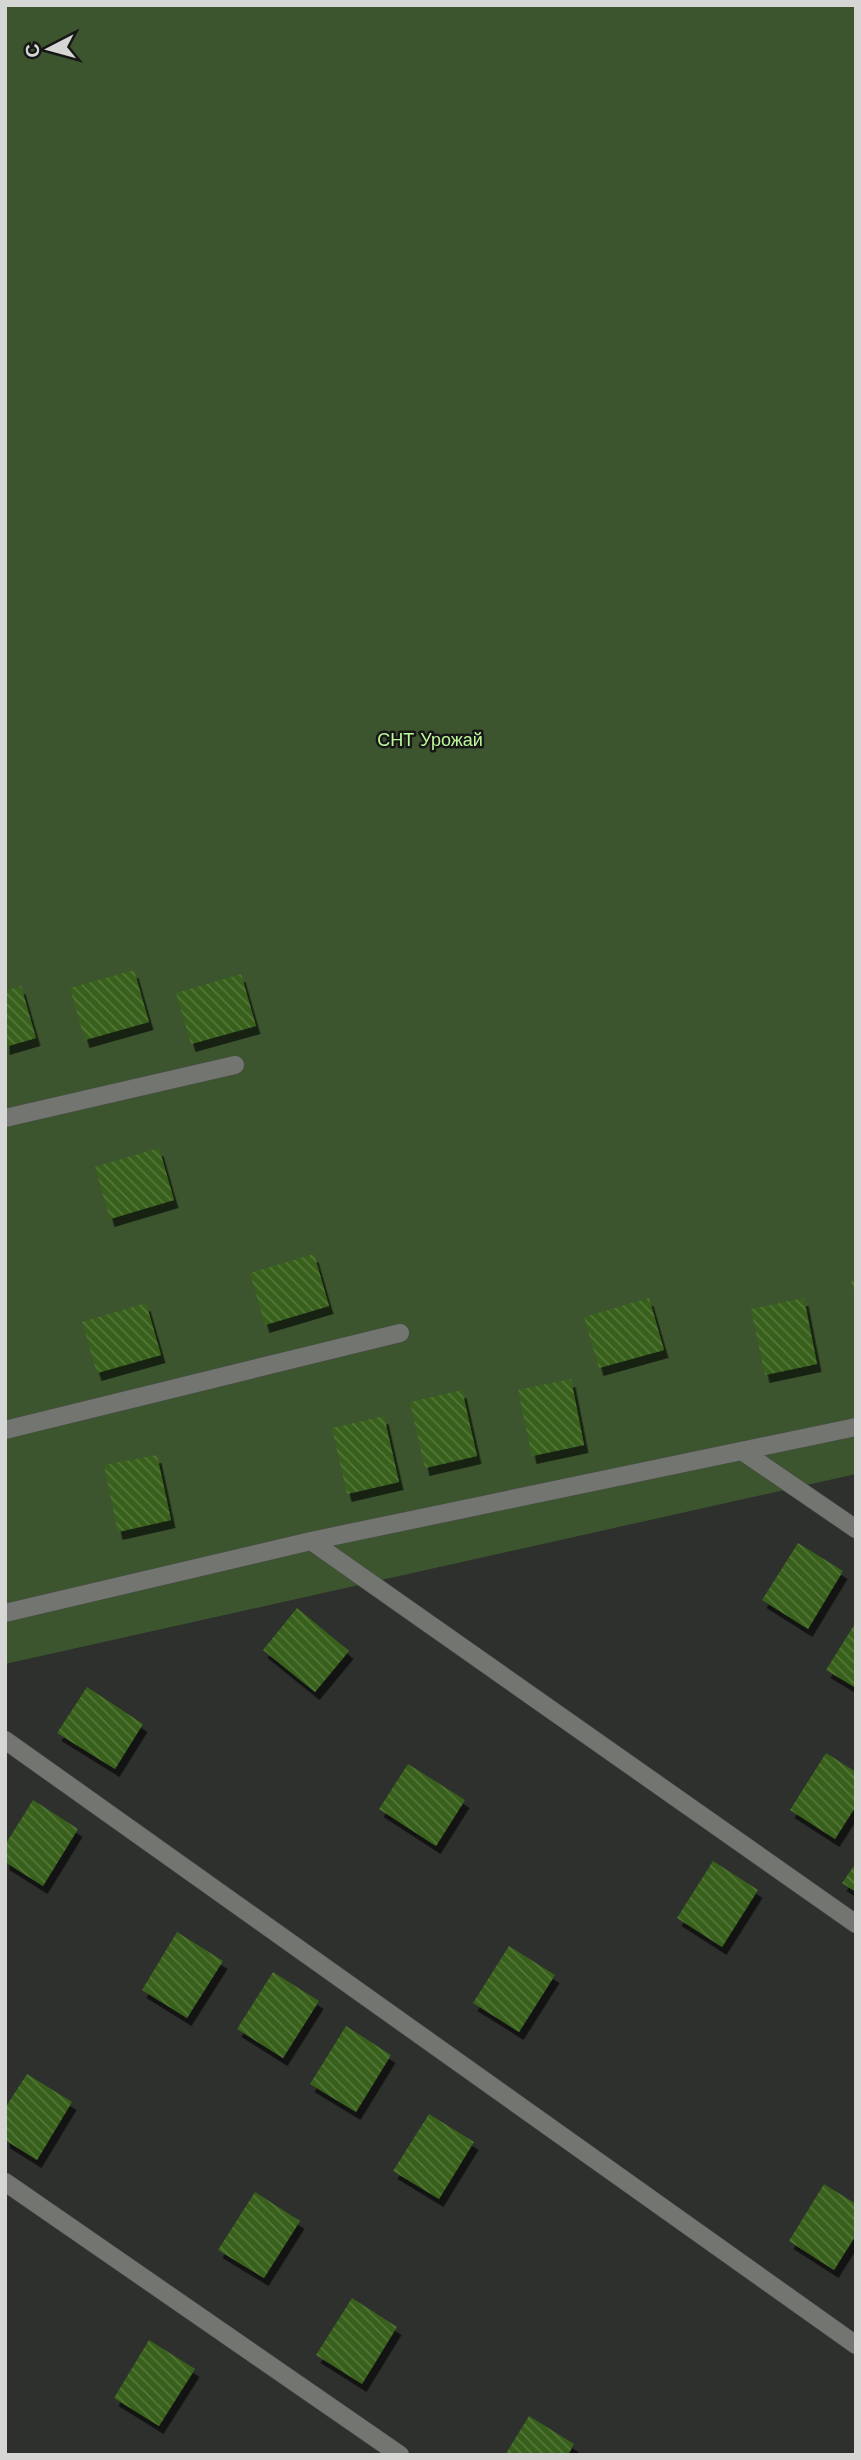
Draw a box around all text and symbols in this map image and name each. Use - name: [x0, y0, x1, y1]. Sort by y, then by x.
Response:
- north arrow: [14, 14, 84, 84]
- text: С: [20, 42, 45, 59]
- park label: СНТ Урожай: [377, 729, 483, 750]

